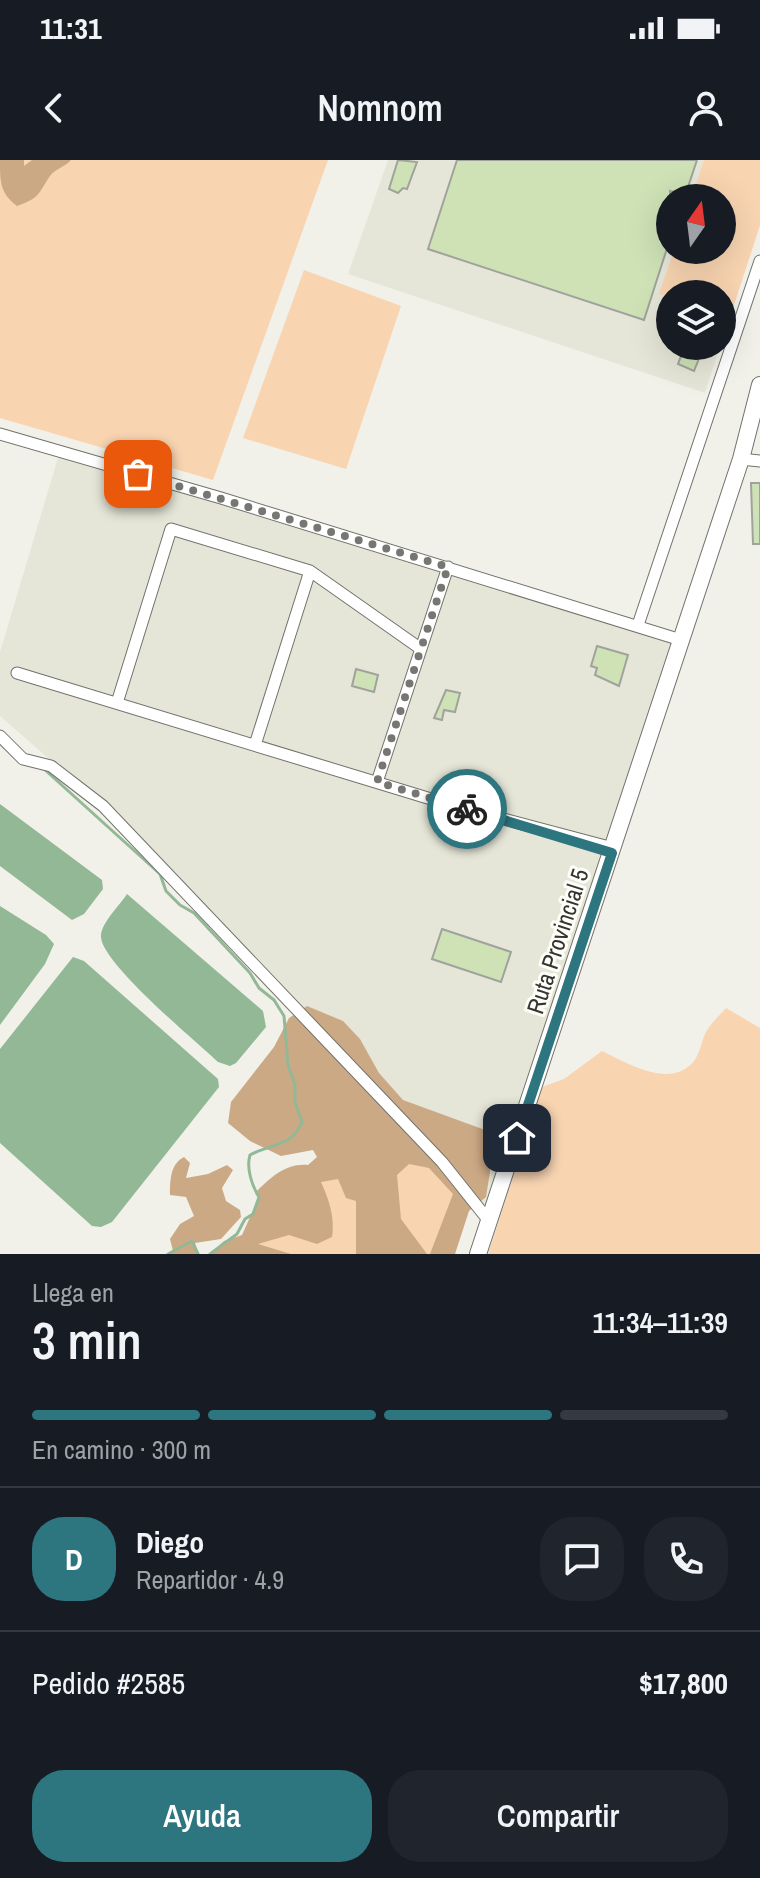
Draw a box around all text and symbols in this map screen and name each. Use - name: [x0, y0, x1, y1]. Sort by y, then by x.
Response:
- text: 11:31: [40, 8, 102, 48]
- text: Nomnom: [317, 84, 443, 132]
- icon: back: [32, 86, 76, 130]
- icon: person: [684, 86, 728, 130]
- north arrow: [656, 184, 736, 264]
- map controls: [656, 184, 736, 360]
- button: layers: [656, 280, 736, 360]
- pin: [104, 440, 172, 508]
- icon: bag: [116, 452, 160, 496]
- courier: [427, 769, 507, 849]
- icon: bike: [445, 787, 489, 831]
- street label: Ruta Provincial 5: [518, 864, 596, 1018]
- pin: [483, 1104, 551, 1172]
- icon: home: [495, 1116, 539, 1160]
- text: Llega en: [32, 1275, 114, 1310]
- text: 11:34–11:39: [592, 1302, 728, 1342]
- text: 3 min: [32, 1305, 142, 1375]
- text: En camino · 300 m: [32, 1432, 211, 1467]
- button: chat: [540, 1517, 624, 1601]
- button: phone: [644, 1517, 728, 1601]
- text: Diego: [136, 1522, 204, 1562]
- text: D: [65, 1539, 83, 1579]
- text: Repartidor · 4.9: [136, 1562, 284, 1597]
- text: Pedido #2585: [32, 1663, 185, 1703]
- text: $17,800: [639, 1663, 728, 1703]
- button: Ayuda: [32, 1770, 372, 1862]
- button: Compartir: [388, 1770, 728, 1862]

